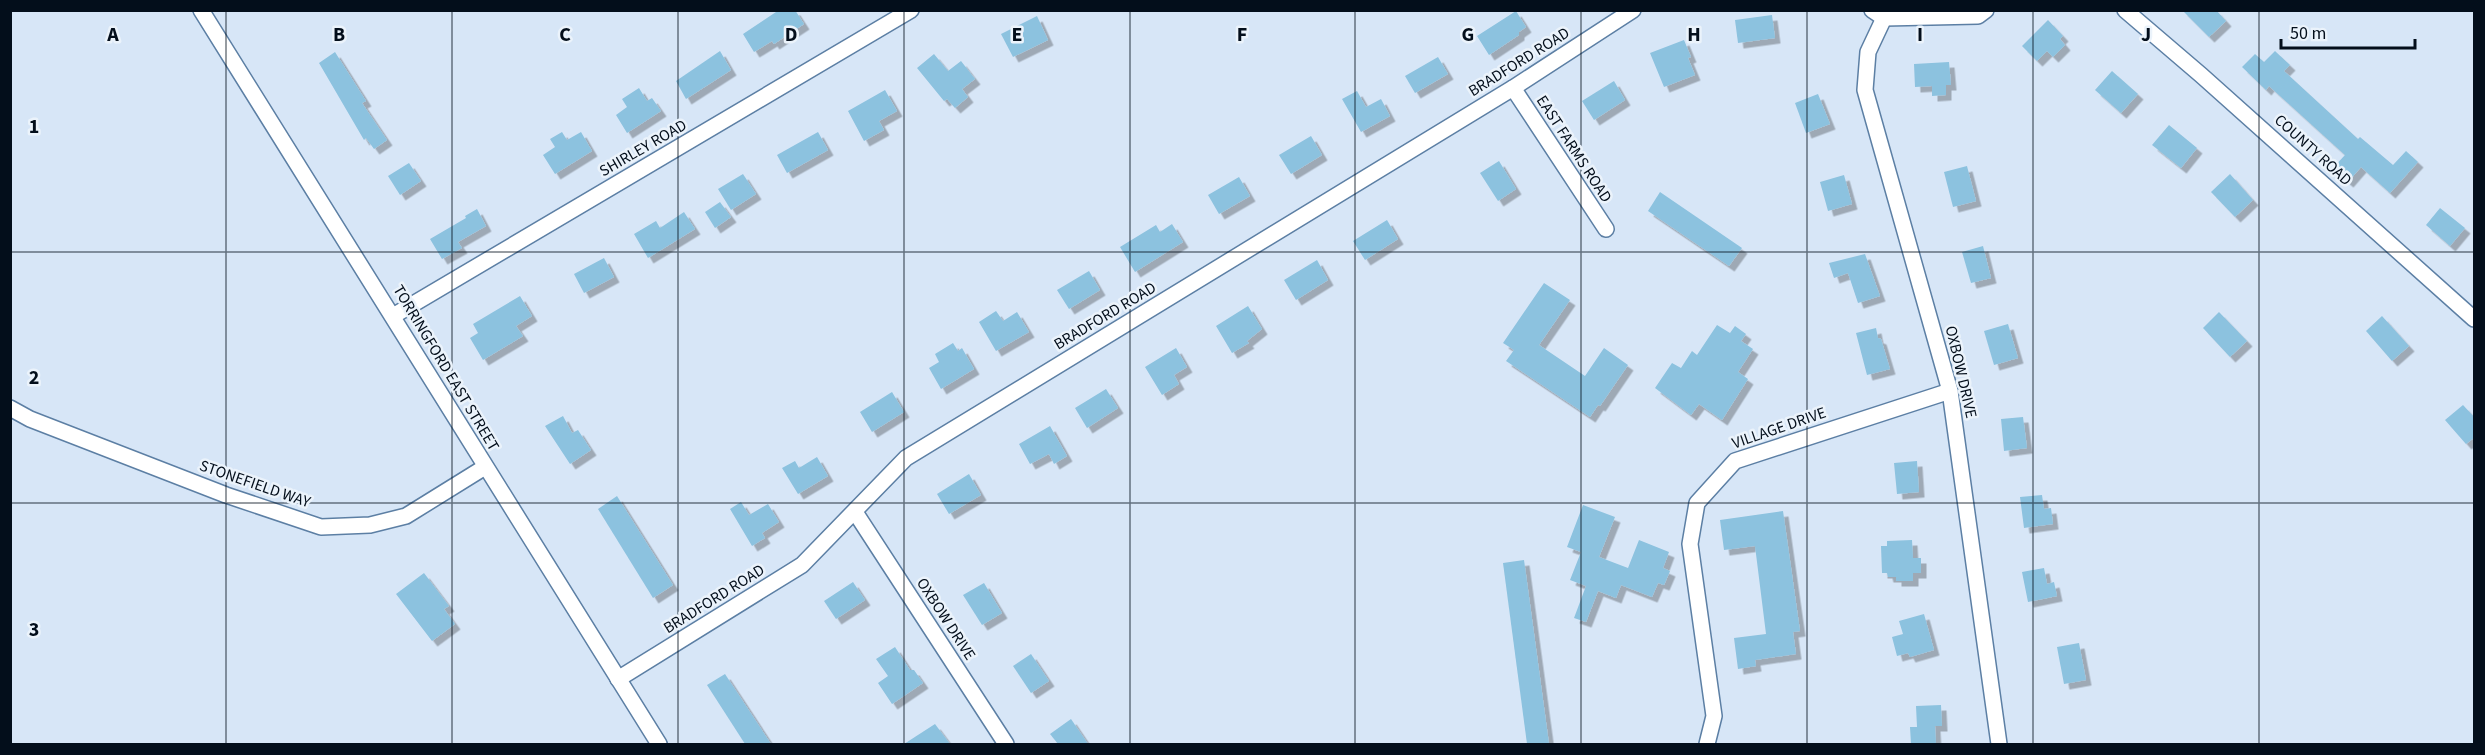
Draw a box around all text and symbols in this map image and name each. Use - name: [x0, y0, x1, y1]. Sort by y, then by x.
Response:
- scale bar: [2281, 12, 2414, 50]
- text: A: [106, 21, 119, 49]
- text: B: [333, 21, 345, 49]
- text: C: [559, 21, 571, 49]
- text: D: [785, 21, 797, 49]
- text: E: [1012, 21, 1022, 49]
- text: F: [1237, 21, 1247, 49]
- text: G: [1462, 21, 1474, 49]
- text: H: [1687, 21, 1701, 49]
- text: I: [1917, 21, 1923, 49]
- text: J: [2141, 21, 2151, 49]
- text: 50 m: [2290, 21, 2326, 46]
- street label: BRADFORD ROAD: [1464, 22, 1574, 102]
- street label: EAST FARMS ROAD: [1531, 91, 1617, 207]
- street label: COUNTY ROAD: [2270, 109, 2357, 191]
- text: 1: [29, 113, 39, 141]
- street label: SHIRLEY ROAD: [595, 114, 691, 182]
- street label: BRADFORD ROAD: [1050, 277, 1160, 355]
- street label: TORRINGFORD EAST STREET: [388, 281, 505, 456]
- street label: OXBOW DRIVE: [1940, 324, 1982, 420]
- text: 2: [29, 364, 39, 392]
- street label: VILLAGE DRIVE: [1729, 402, 1829, 454]
- street label: STONEFIELD WAY: [197, 455, 314, 513]
- street label: BRADFORD ROAD: [659, 559, 769, 639]
- street label: OXBOW DRIVE: [911, 574, 981, 664]
- text: 3: [29, 616, 39, 644]

